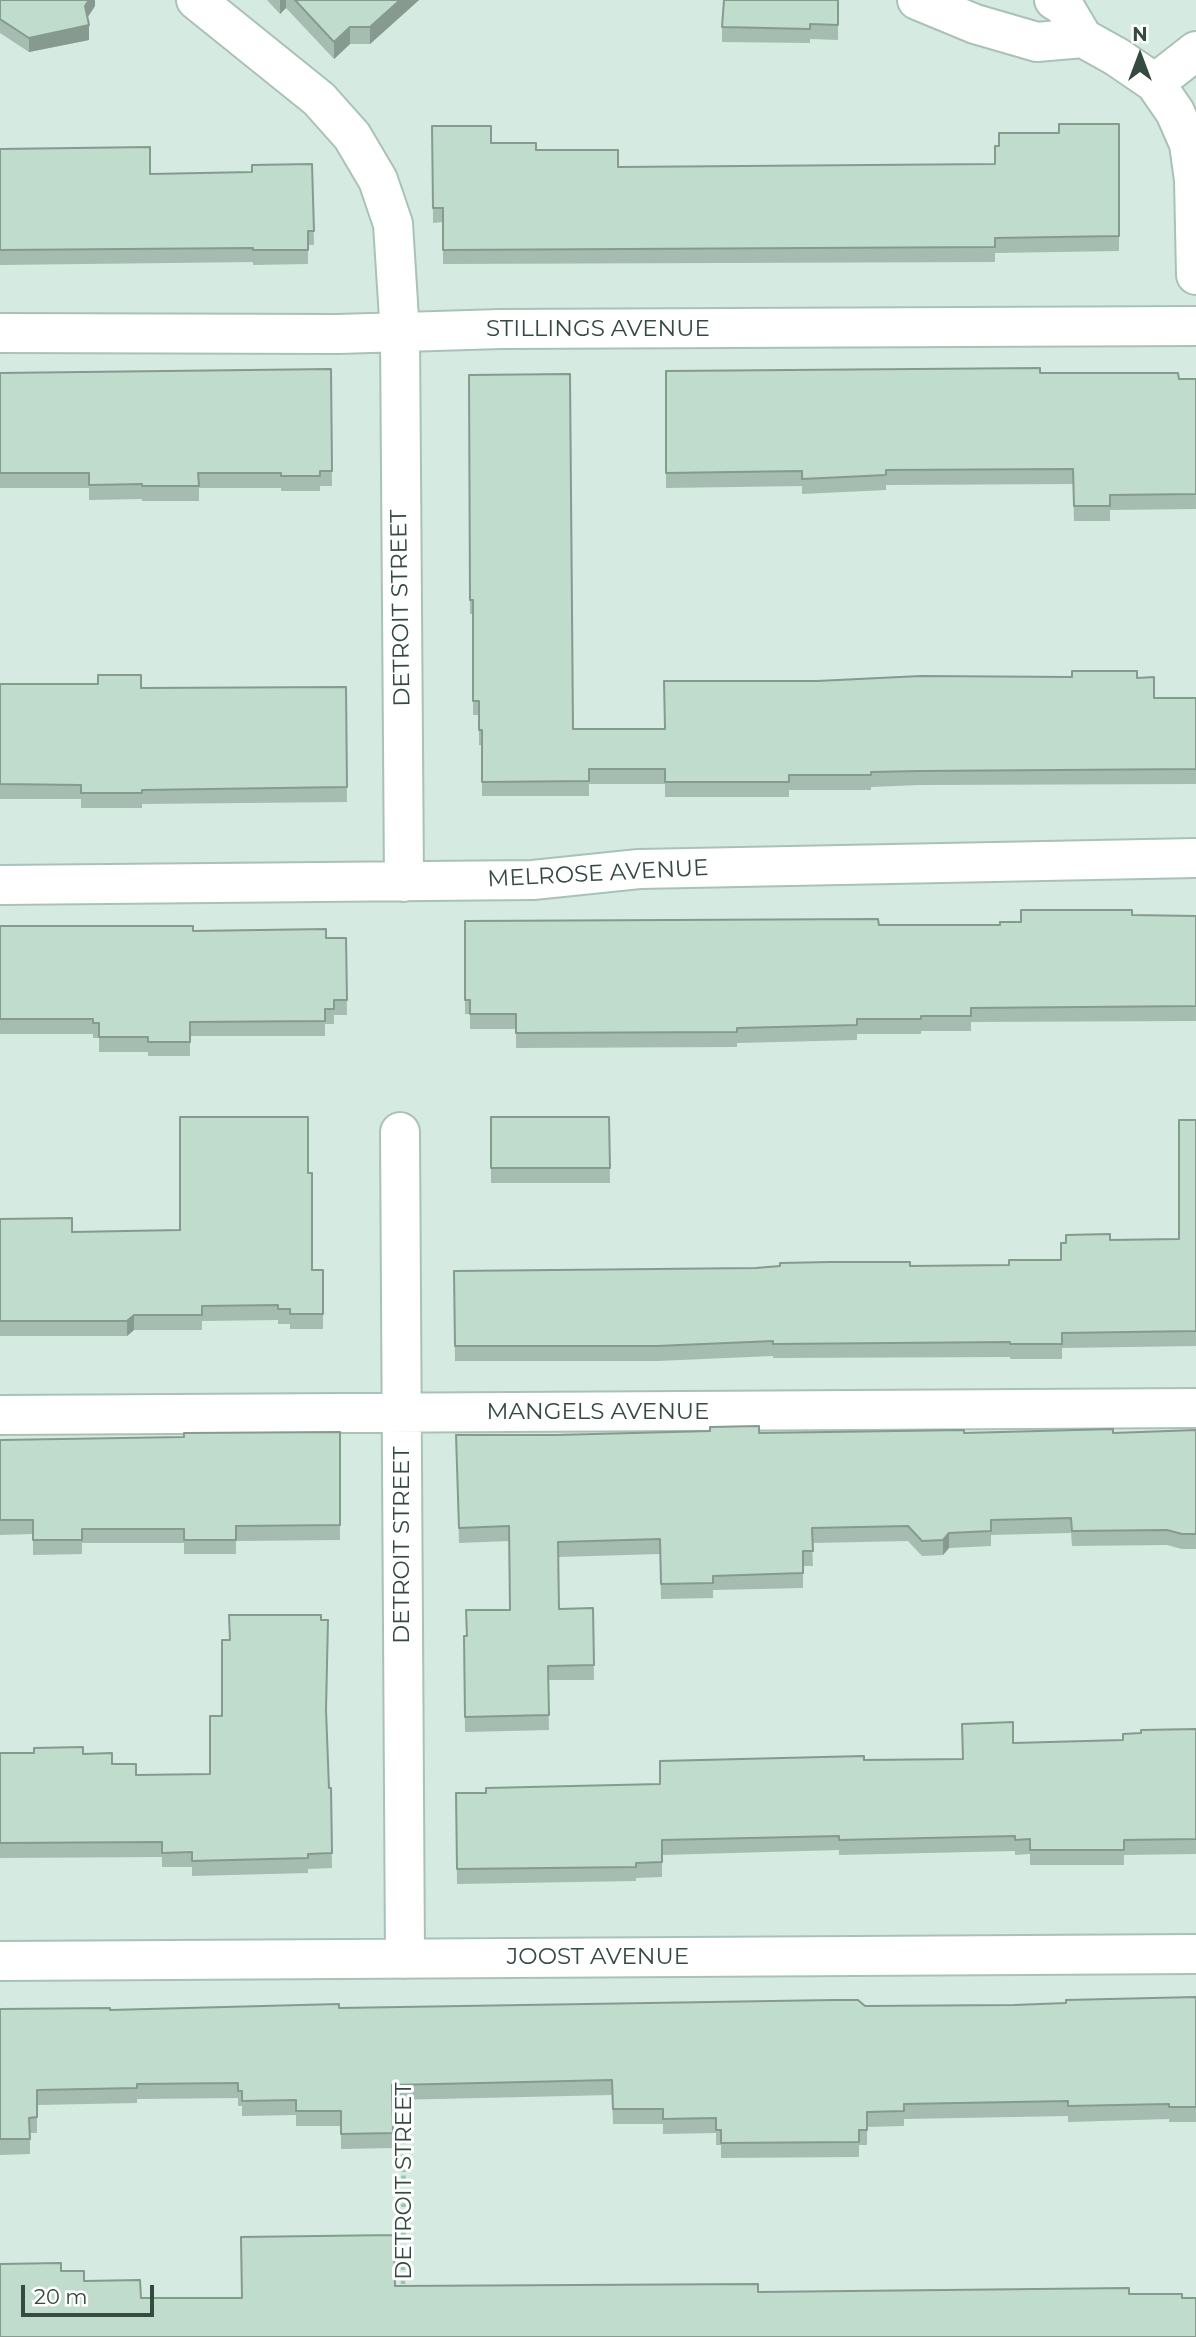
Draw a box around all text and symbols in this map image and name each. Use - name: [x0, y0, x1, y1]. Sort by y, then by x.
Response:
- north arrow: [1105, 21, 1175, 91]
- text: N: [1132, 23, 1148, 46]
- street label: STILLINGS AVENUE: [486, 315, 710, 343]
- street label: DETROIT STREET: [385, 509, 417, 707]
- street label: MELROSE AVENUE: [487, 854, 709, 894]
- street label: MANGELS AVENUE: [487, 1398, 709, 1426]
- street label: DETROIT STREET: [388, 1446, 416, 1644]
- street label: JOOST AVENUE: [507, 1943, 689, 1971]
- street label: DETROIT STREET: [390, 2082, 418, 2280]
- scale bar: [24, 2270, 158, 2314]
- text: 20 m: [34, 2284, 88, 2309]

